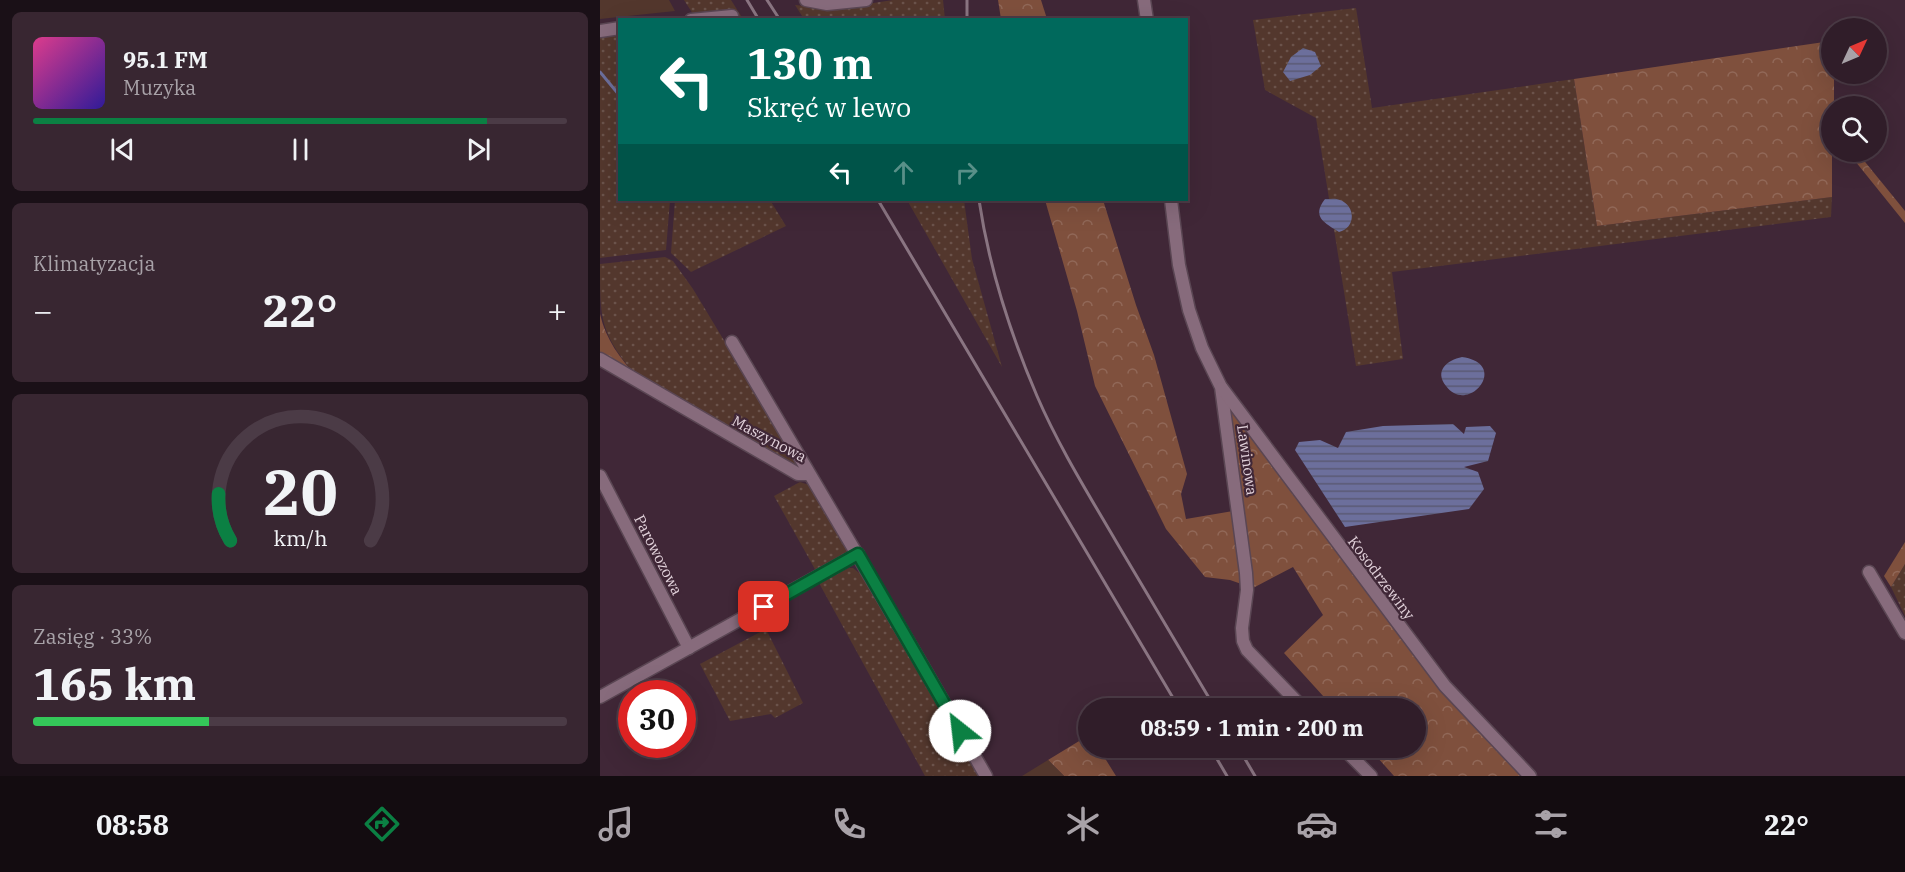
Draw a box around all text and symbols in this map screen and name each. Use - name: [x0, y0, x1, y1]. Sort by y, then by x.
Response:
- north arrow: [1821, 18, 1887, 84]
- map controls: [1821, 18, 1887, 162]
- text: 130 m: [747, 36, 873, 91]
- icon: left: [648, 42, 726, 120]
- text: 95.1 FM: [123, 45, 208, 74]
- text: Muzyka: [123, 74, 196, 101]
- text: Skręć w lewo: [747, 89, 911, 124]
- button: search: [1821, 96, 1887, 162]
- icon: previous: [106, 133, 139, 166]
- icon: pause: [284, 133, 317, 166]
- icon: next: [462, 133, 495, 166]
- icon: left: [824, 156, 857, 189]
- icon: ahead: [887, 156, 920, 189]
- icon: right: [950, 156, 983, 189]
- text: Klimatyzacja: [33, 250, 155, 277]
- text: 22°: [262, 281, 338, 339]
- text: −: [33, 289, 53, 332]
- text: +: [547, 289, 567, 332]
- street label: Maszynowa: [729, 411, 810, 466]
- street label: Lawinowa: [1233, 423, 1262, 496]
- text: 20: [263, 451, 337, 532]
- street label: Parowozowa: [630, 511, 687, 598]
- text: km/h: [273, 524, 327, 552]
- street label: Kosodrzewiny: [1344, 532, 1419, 623]
- pin: [738, 581, 789, 632]
- icon: arrive: [747, 590, 780, 623]
- text: Zasięg · 33%: [33, 623, 152, 650]
- text: 165 km: [33, 654, 196, 712]
- speed limit sign: 30: [618, 680, 696, 758]
- position arrow: [928, 699, 992, 763]
- text: 08:59 · 1 min · 200 m: [1140, 713, 1364, 742]
- icon: directions: [361, 803, 403, 845]
- icon: music: [595, 803, 637, 845]
- icon: phone: [828, 803, 870, 845]
- icon: climate: [1062, 803, 1104, 845]
- icon: car: [1296, 803, 1338, 845]
- icon: filters: [1530, 803, 1572, 845]
- text: 08:58: [96, 807, 169, 842]
- text: 22°: [1764, 807, 1809, 842]

